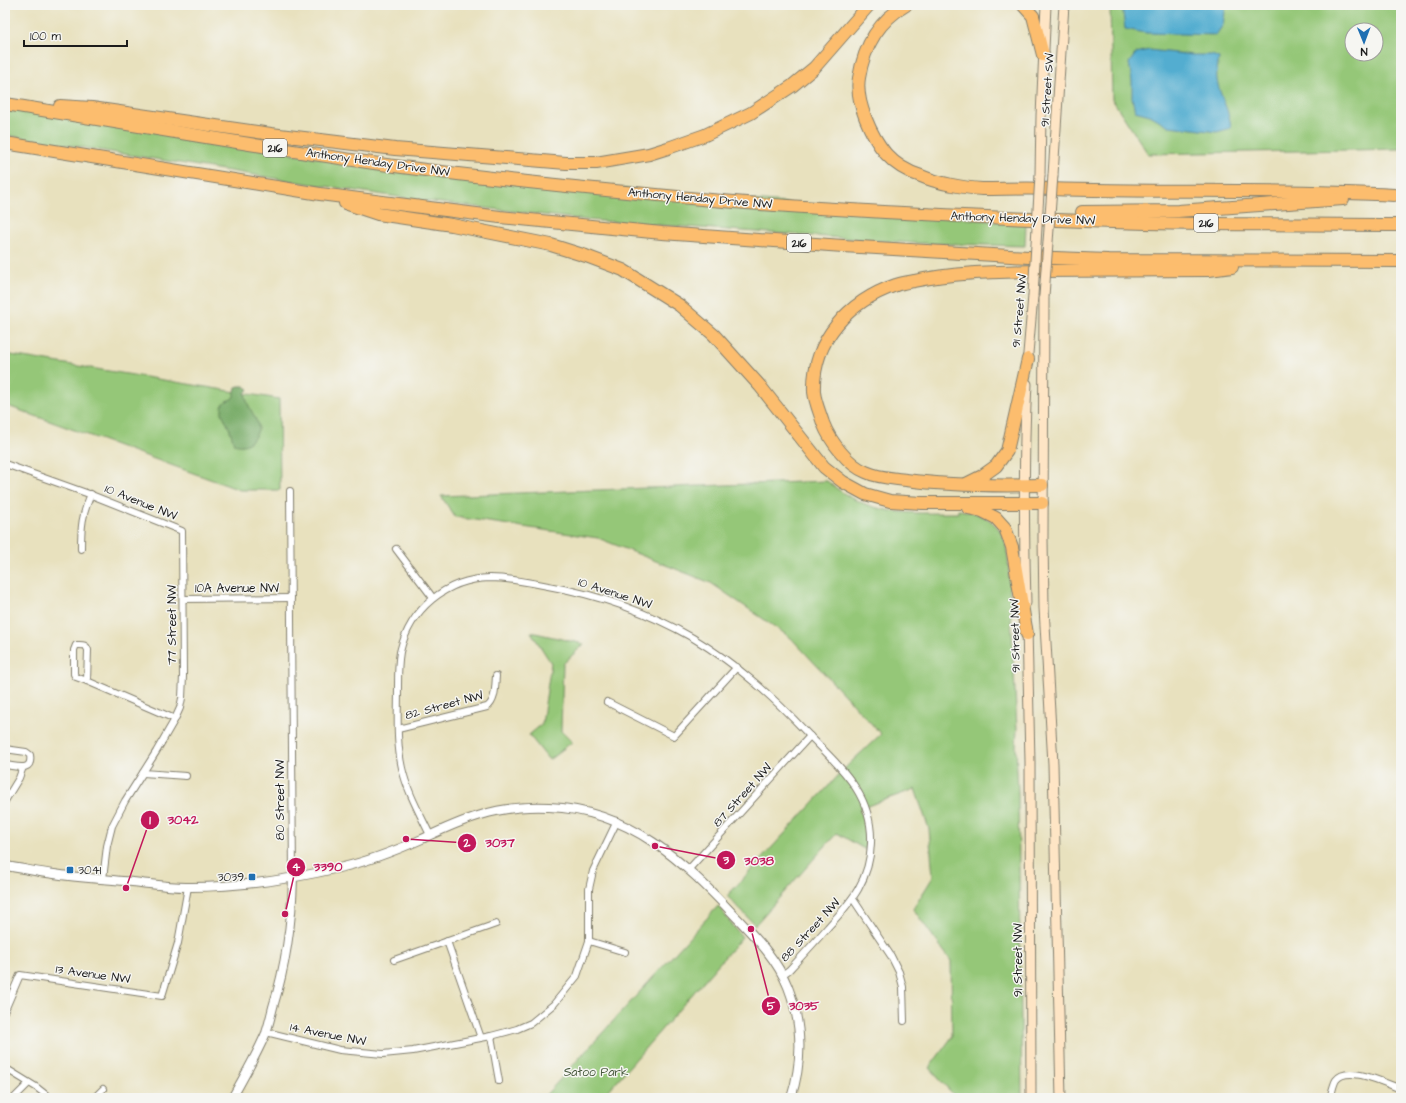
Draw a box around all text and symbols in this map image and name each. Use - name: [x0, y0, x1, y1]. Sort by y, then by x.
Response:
- scale bar: [24, 22, 127, 48]
- north arrow: [1344, 22, 1384, 62]
- text: 100 m: [30, 28, 61, 45]
- text: N: [1360, 44, 1368, 59]
- street label: 91 Street SW: [1036, 52, 1059, 128]
- road number: 216: [263, 139, 287, 157]
- street label: Anthony Henday Drive NW: [305, 144, 451, 182]
- street label: Anthony Henday Drive NW: [627, 184, 773, 214]
- street label: Anthony Henday Drive NW: [950, 207, 1096, 231]
- road number: 216: [1194, 214, 1218, 232]
- road number: 216: [787, 234, 811, 252]
- street label: 91 Street NW: [1008, 273, 1031, 349]
- street label: 10 Avenue NW: [102, 480, 180, 525]
- street label: 10 Avenue NW: [576, 574, 655, 614]
- street label: 10A Avenue NW: [195, 580, 280, 597]
- street label: 77 Street NW: [164, 584, 181, 665]
- street label: 91 Street NW: [1006, 598, 1025, 673]
- street label: 82 Street NW: [403, 687, 486, 724]
- street label: 80 Street NW: [272, 759, 289, 840]
- street label: 87 Street NW: [709, 759, 776, 831]
- callout: 3042: [140, 807, 207, 832]
- text: 3042: [166, 811, 199, 829]
- text: 1: [149, 812, 151, 829]
- callout: 3037: [457, 830, 522, 855]
- text: 3037: [484, 834, 516, 852]
- text: 2: [463, 835, 471, 852]
- callout: 3038: [716, 848, 781, 873]
- text: 3: [722, 852, 730, 869]
- text: 3038: [743, 852, 775, 870]
- callout: 3390: [286, 854, 351, 879]
- text: 3390: [313, 858, 343, 876]
- text: 4: [292, 859, 301, 876]
- place label: 3041: [78, 862, 102, 879]
- marker: 3041: [65, 865, 75, 875]
- place label: 3039: [217, 869, 244, 886]
- marker: 3039: [247, 872, 257, 882]
- street label: 88 Street NW: [777, 894, 845, 966]
- street label: 91 Street NW: [1010, 922, 1027, 997]
- street label: 13 Avenue NW: [55, 961, 132, 988]
- callout: 3035: [761, 993, 827, 1018]
- text: 3035: [788, 997, 820, 1015]
- text: 5: [767, 998, 776, 1015]
- street label: 14 Avenue NW: [288, 1019, 368, 1050]
- park label: Satoo Park: [564, 1064, 629, 1081]

